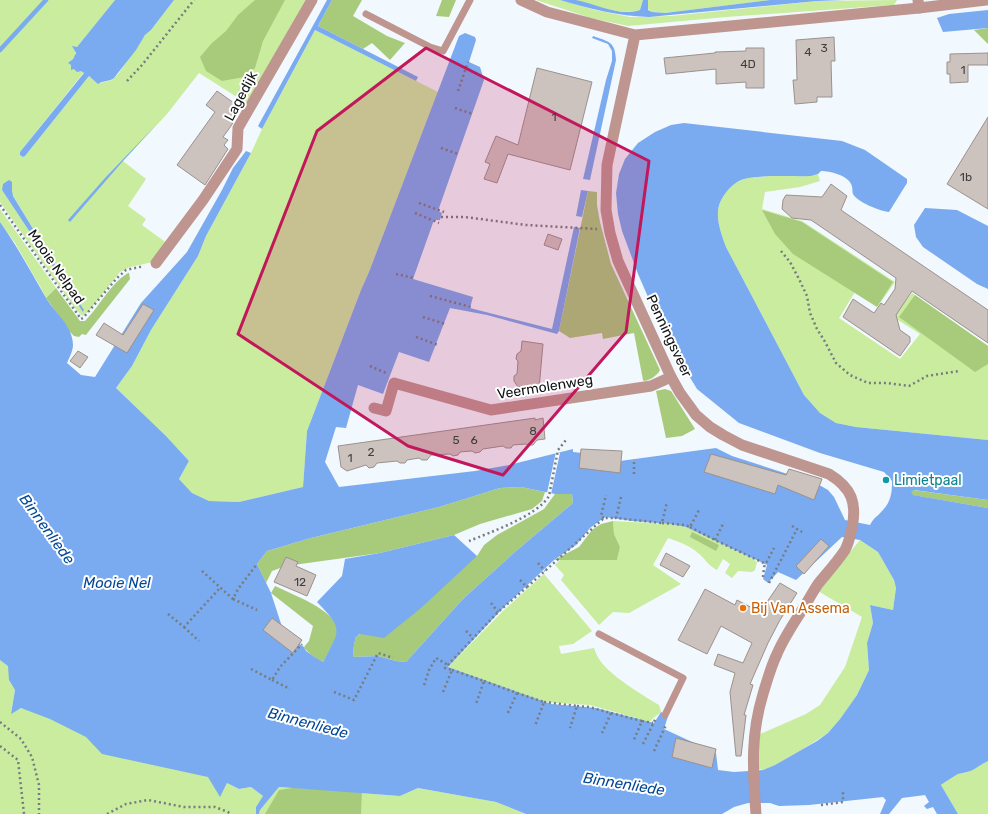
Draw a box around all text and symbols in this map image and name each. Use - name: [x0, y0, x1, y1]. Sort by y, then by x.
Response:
- house number: 3: [820, 41, 828, 55]
- house number: 4: [804, 45, 812, 59]
- house number: 4D: [740, 57, 756, 71]
- house number: 1: [960, 63, 966, 77]
- street label: Lagedijk: [221, 67, 262, 124]
- house number: 1: [551, 110, 557, 124]
- house number: 1b: [960, 170, 972, 184]
- street label: Mooie Nelpad: [24, 226, 88, 308]
- street label: Penningsveer: [642, 292, 696, 381]
- street label: Veermolenweg: [496, 371, 594, 403]
- house number: 8: [529, 424, 537, 438]
- house number: 5: [452, 433, 460, 447]
- house number: 6: [470, 433, 478, 447]
- house number: 2: [367, 445, 375, 459]
- house number: 1: [347, 451, 353, 465]
- place label: Limietpaal: [894, 472, 962, 489]
- marker: Limietpaal: [881, 475, 891, 485]
- water label: Binnenliede: [16, 490, 79, 568]
- water label: Mooie Nel: [83, 574, 151, 592]
- house number: 12: [294, 575, 306, 589]
- place label: Bij Van Assema: [751, 600, 850, 617]
- marker: Bij Van Assema: [738, 603, 748, 613]
- water label: Binnenliede: [266, 704, 351, 743]
- water label: Binnenliede: [582, 769, 667, 799]

